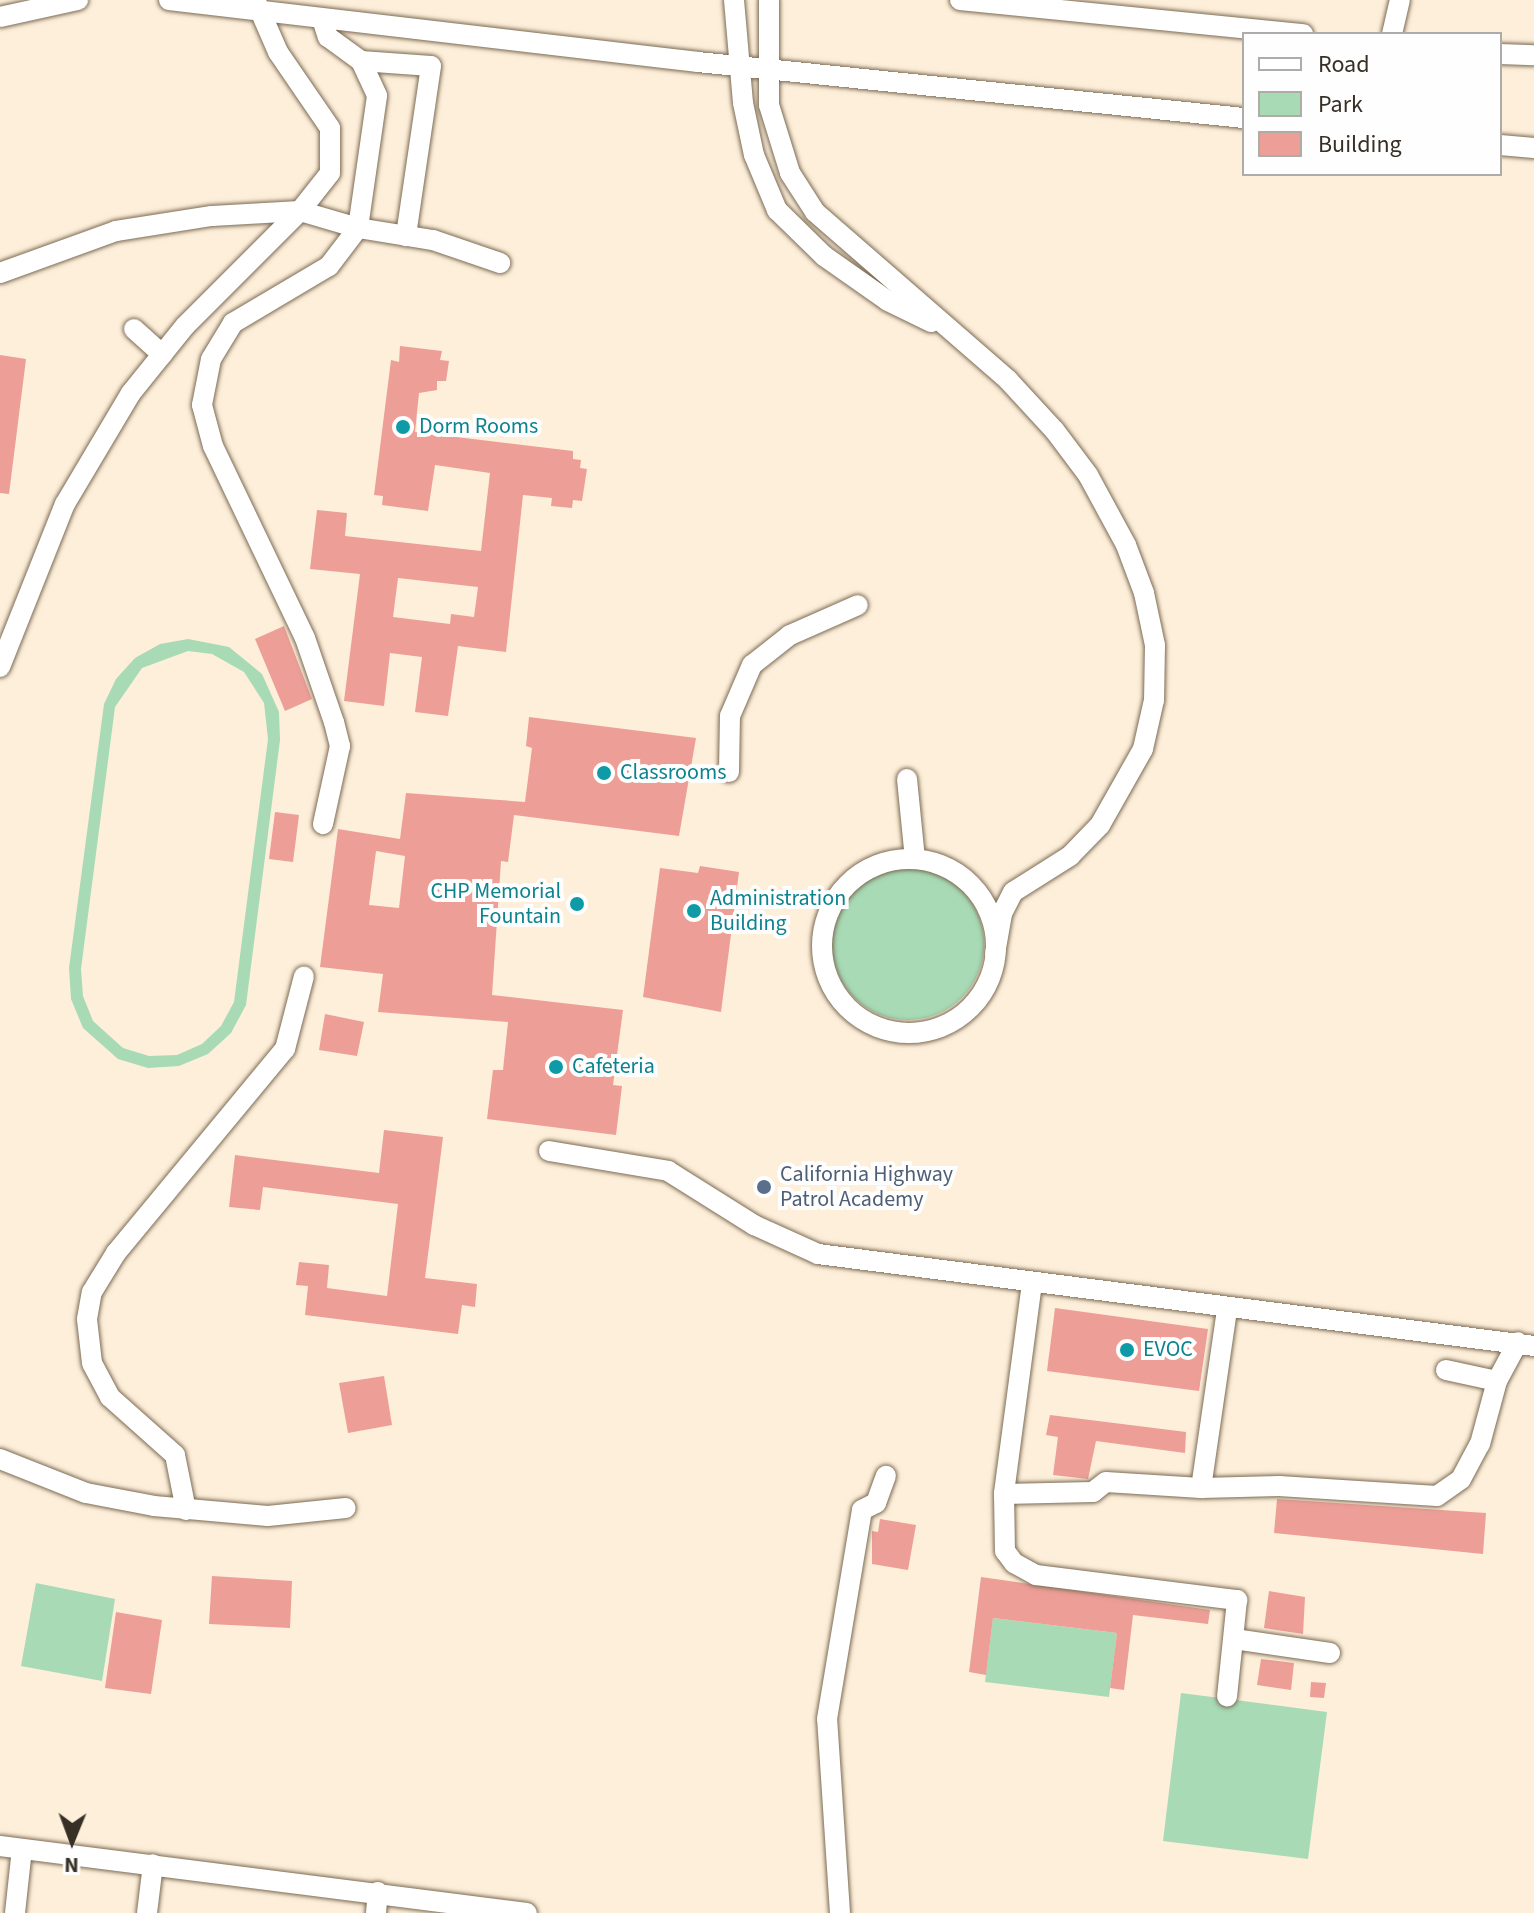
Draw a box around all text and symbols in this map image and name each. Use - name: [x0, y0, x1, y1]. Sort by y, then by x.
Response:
- legend: [1242, 32, 1502, 176]
- text: Road: [1318, 47, 1370, 82]
- text: Park: [1318, 87, 1363, 122]
- text: Building: [1318, 127, 1402, 162]
- place label: Dorm Rooms: [419, 414, 538, 440]
- marker: Dorm Rooms: [394, 418, 412, 436]
- place label: Classrooms: [620, 760, 726, 786]
- marker: Classrooms: [595, 764, 613, 782]
- place label: CHP Memorial Fountain: [430, 878, 561, 930]
- place label: Administration Building: [710, 885, 846, 936]
- marker: CHP Memorial Fountain: [568, 895, 586, 913]
- marker: Administration Building: [685, 902, 703, 920]
- place label: Cafeteria: [572, 1054, 655, 1080]
- marker: Cafeteria: [547, 1058, 565, 1076]
- place label: California Highway Patrol Academy: [780, 1161, 953, 1212]
- marker: California Highway Patrol Academy: [755, 1178, 773, 1196]
- place label: EVOC: [1143, 1337, 1193, 1363]
- marker: EVOC: [1118, 1341, 1136, 1359]
- north arrow: [32, 1801, 112, 1881]
- text: N: [64, 1849, 79, 1881]

